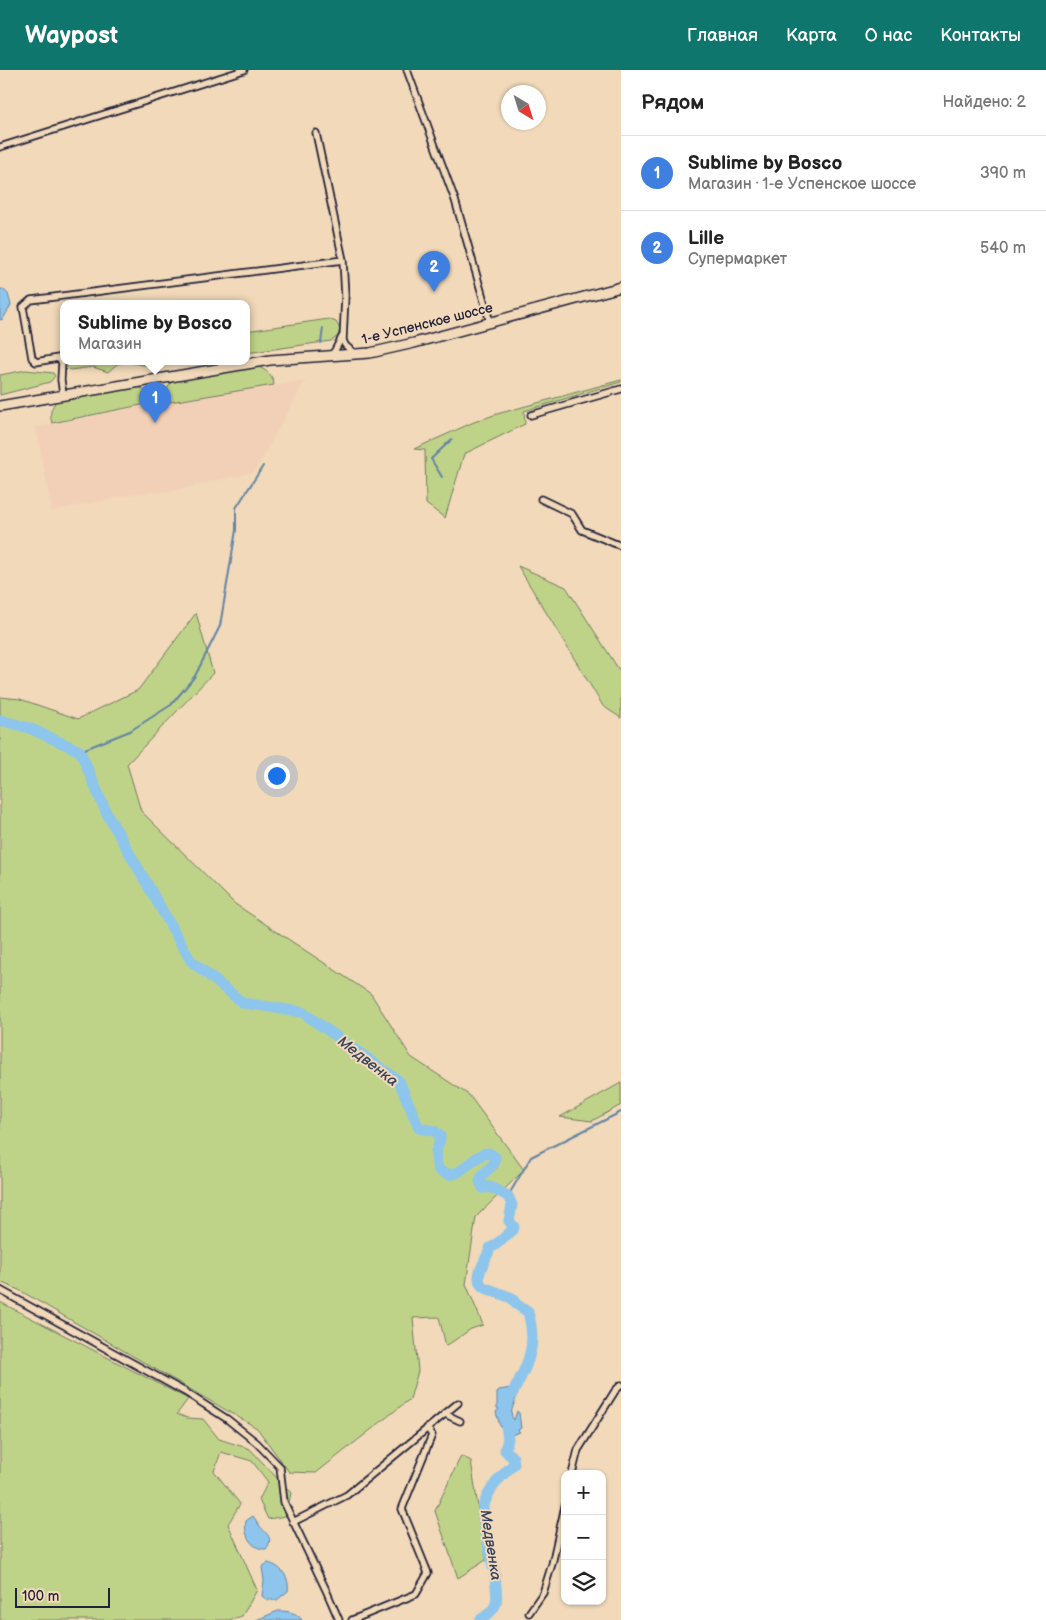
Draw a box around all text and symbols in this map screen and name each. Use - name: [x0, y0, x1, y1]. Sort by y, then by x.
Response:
- text: Waypost: [25, 21, 118, 50]
- text: Главная: [687, 25, 758, 46]
- text: Карта: [786, 25, 837, 46]
- text: О нас: [865, 25, 912, 46]
- text: Контакты: [940, 25, 1021, 46]
- north arrow: [501, 85, 546, 130]
- text: Рядом: [641, 90, 704, 115]
- text: Найдено: 2: [942, 93, 1026, 112]
- text: Sublime by Bosco: [688, 152, 842, 175]
- text: 1: [654, 164, 660, 183]
- text: 390 m: [980, 164, 1026, 183]
- text: Магазин · 1-е Успенское шоссе: [688, 175, 916, 194]
- text: Lille: [688, 227, 724, 250]
- text: 2: [652, 239, 662, 258]
- text: 540 m: [980, 239, 1026, 258]
- text: Супермаркет: [688, 250, 787, 269]
- pin: 2: [418, 251, 450, 292]
- street label: 1-е Успенское шоссе: [360, 299, 495, 348]
- popup: [60, 300, 250, 365]
- text: Sublime by Bosco: [78, 312, 232, 335]
- text: Магазин: [78, 335, 142, 354]
- pin: 1: [139, 382, 171, 423]
- your location: [264, 763, 290, 789]
- water label: Медвенка: [334, 1032, 402, 1091]
- map controls: [561, 1470, 606, 1605]
- button: +: [561, 1470, 606, 1515]
- water label: Медвенка: [476, 1508, 506, 1582]
- button: −: [561, 1515, 606, 1560]
- button: layers: [561, 1560, 606, 1605]
- scale bar: [15, 1585, 110, 1608]
- text: 100 m: [22, 1588, 59, 1605]

